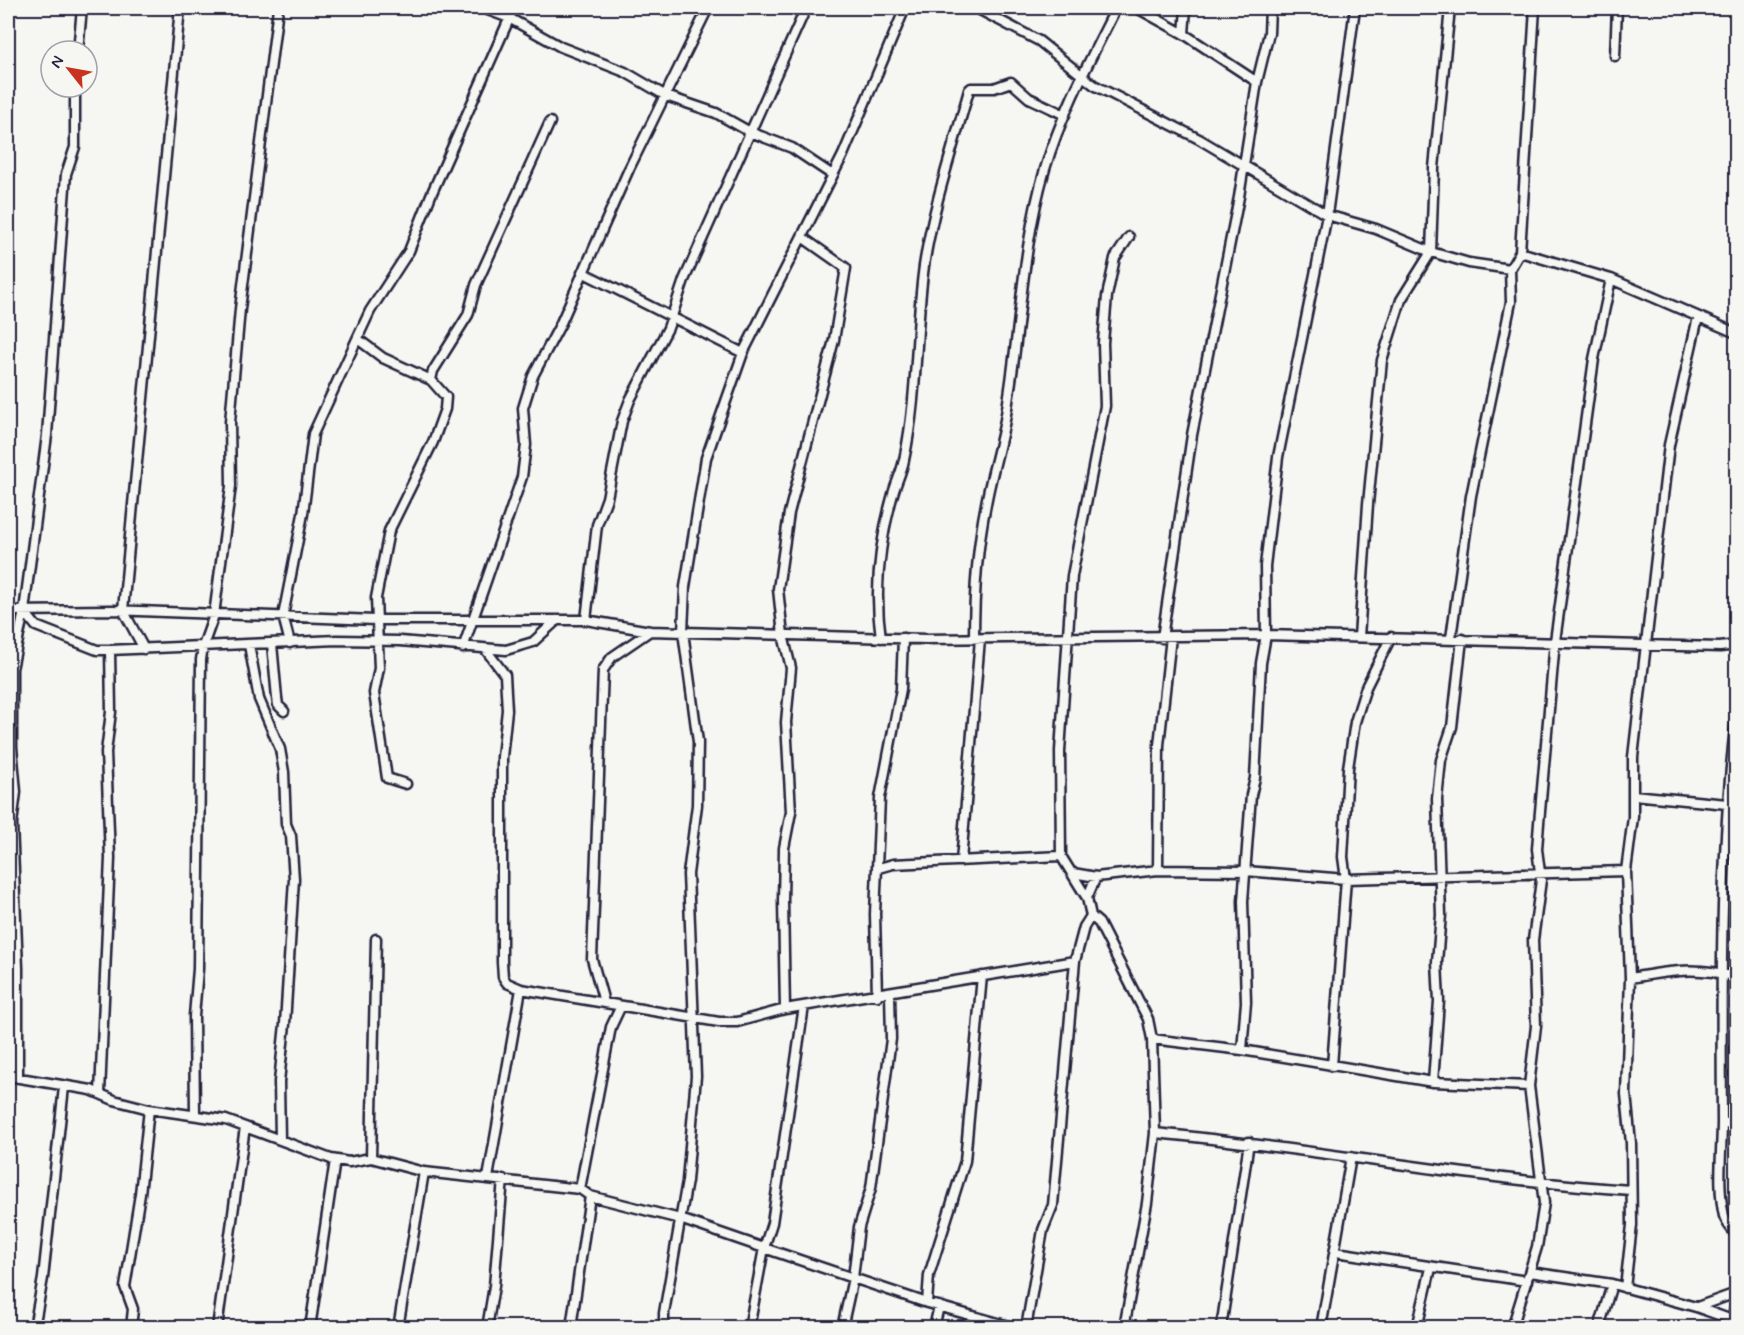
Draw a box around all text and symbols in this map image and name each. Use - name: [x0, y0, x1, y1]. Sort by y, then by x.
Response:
- north arrow: [39, 39, 99, 99]
- text: N: [46, 52, 69, 72]

